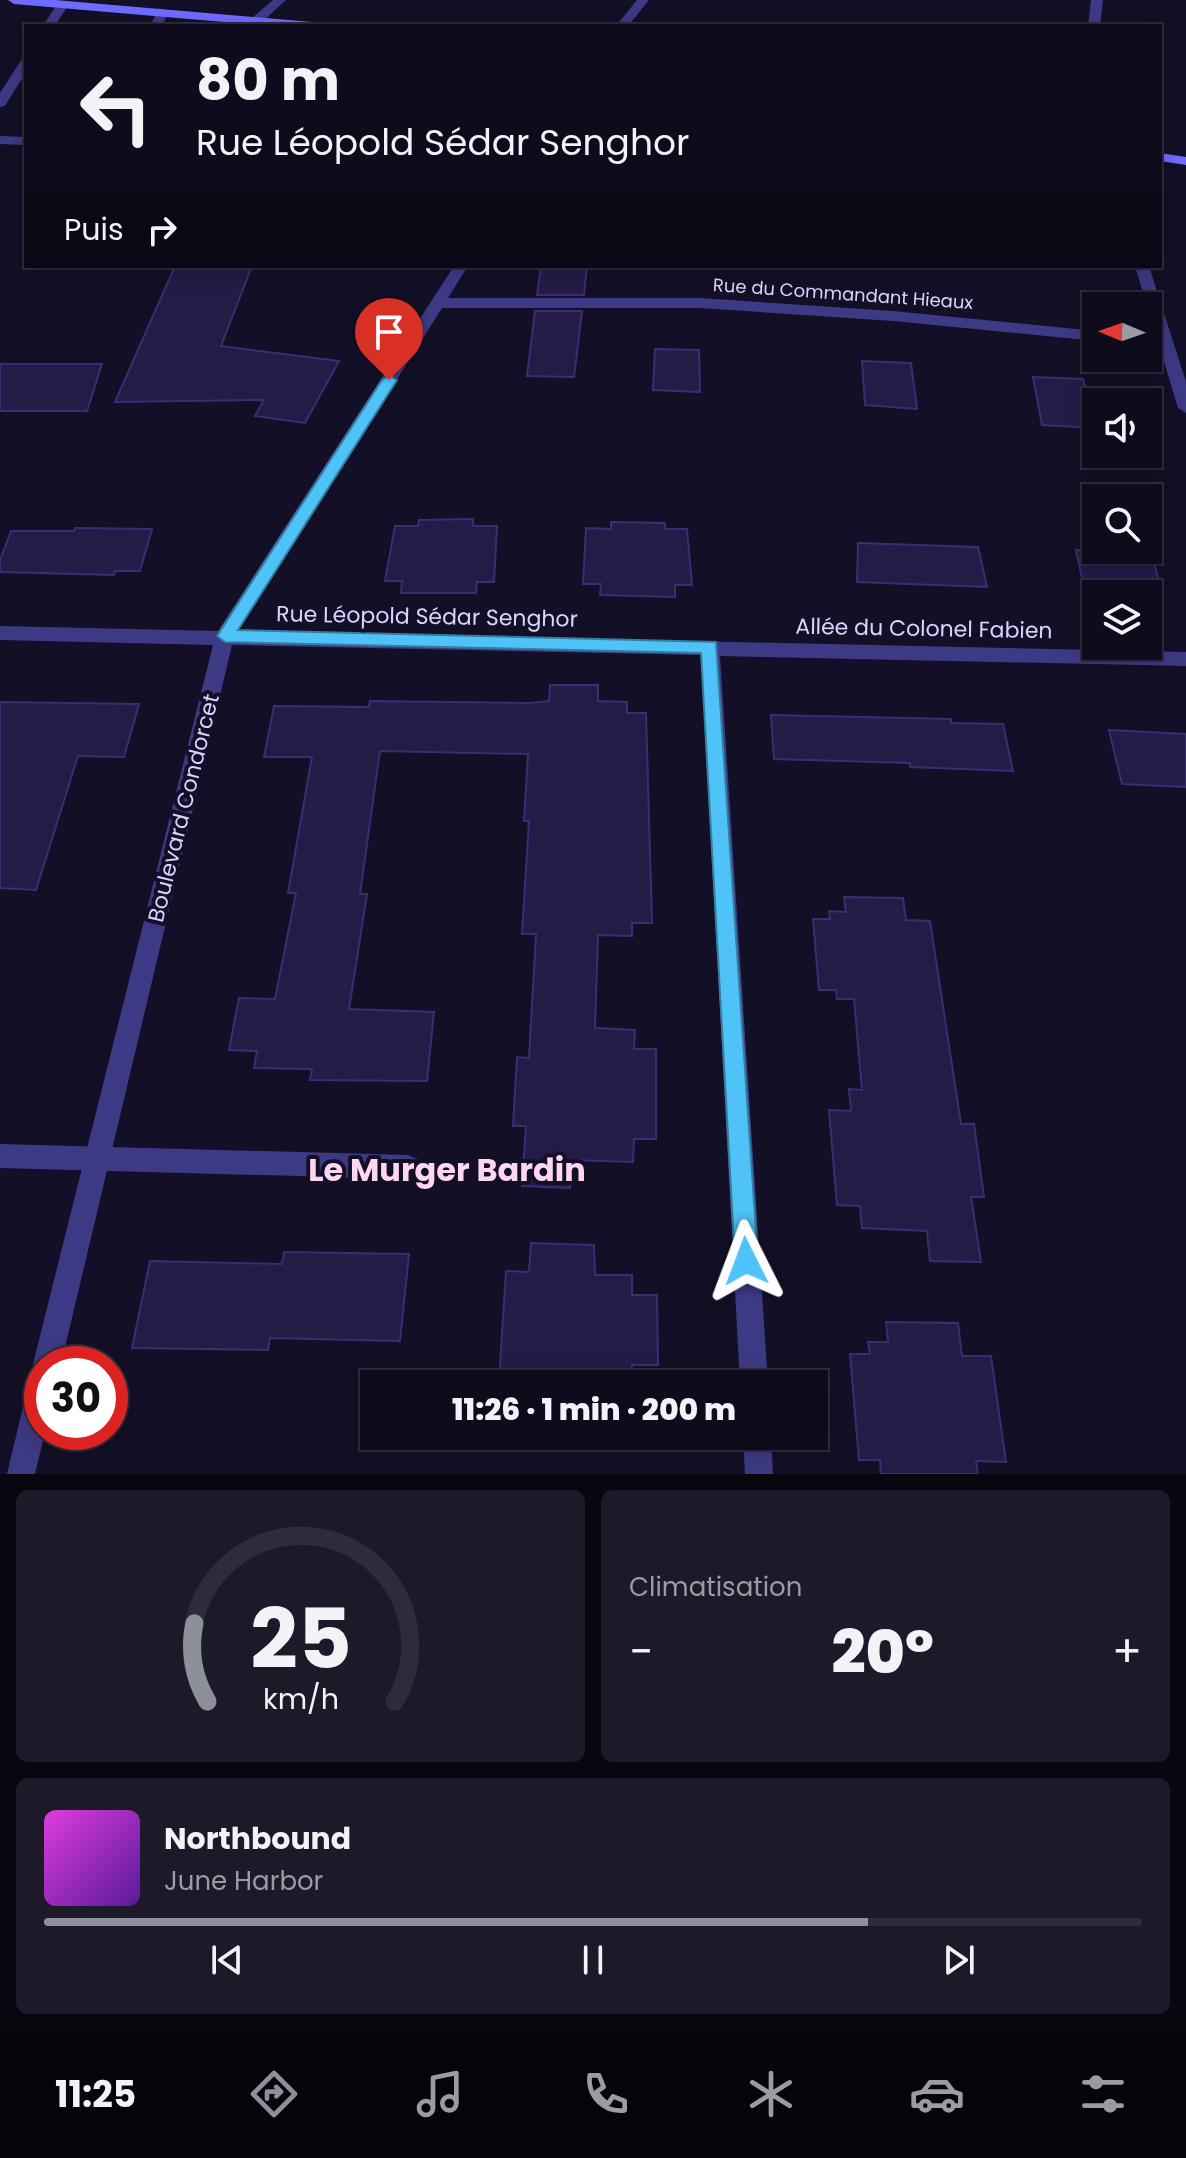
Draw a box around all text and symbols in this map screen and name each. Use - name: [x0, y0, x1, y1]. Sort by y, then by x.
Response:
- text: 80 m: [196, 41, 340, 120]
- icon: left: [64, 56, 168, 160]
- text: Rue Léopold Sédar Senghor: [196, 117, 689, 168]
- text: Puis: [64, 208, 124, 251]
- icon: right: [140, 208, 184, 252]
- street label: Rue du Commandant Hieaux: [712, 272, 974, 315]
- north arrow: [1082, 292, 1162, 372]
- map controls: [1082, 292, 1162, 660]
- pin: [355, 298, 423, 380]
- icon: arrive: [367, 310, 411, 354]
- button: sound: [1082, 388, 1162, 468]
- button: search: [1082, 484, 1162, 564]
- button: layers: [1082, 580, 1162, 660]
- street label: Rue Léopold Sédar Senghor: [276, 598, 578, 635]
- street label: Allée du Colonel Fabien: [795, 611, 1053, 646]
- street label: Boulevard Condorcet: [140, 691, 227, 925]
- district label: Le Murger Bardin: [308, 1147, 586, 1192]
- position arrow: [704, 1219, 788, 1303]
- speed limit sign: 30: [24, 1346, 128, 1450]
- text: 11:26 · 1 min · 200 m: [452, 1388, 736, 1431]
- text: Climatisation: [629, 1569, 802, 1605]
- text: 25: [250, 1581, 351, 1697]
- text: 20°: [831, 1610, 934, 1694]
- text: −: [629, 1621, 653, 1682]
- text: +: [1112, 1621, 1142, 1682]
- text: km/h: [262, 1679, 339, 1719]
- text: Northbound: [164, 1817, 351, 1860]
- text: June Harbor: [164, 1863, 323, 1899]
- icon: previous: [205, 1938, 249, 1982]
- icon: pause: [571, 1938, 615, 1982]
- icon: next: [937, 1938, 981, 1982]
- icon: directions: [246, 2066, 302, 2122]
- icon: music: [412, 2066, 468, 2122]
- icon: phone: [578, 2066, 634, 2122]
- icon: climate: [743, 2066, 799, 2122]
- icon: car: [909, 2066, 965, 2122]
- icon: filters: [1075, 2066, 1131, 2122]
- text: 11:25: [55, 2069, 136, 2120]

